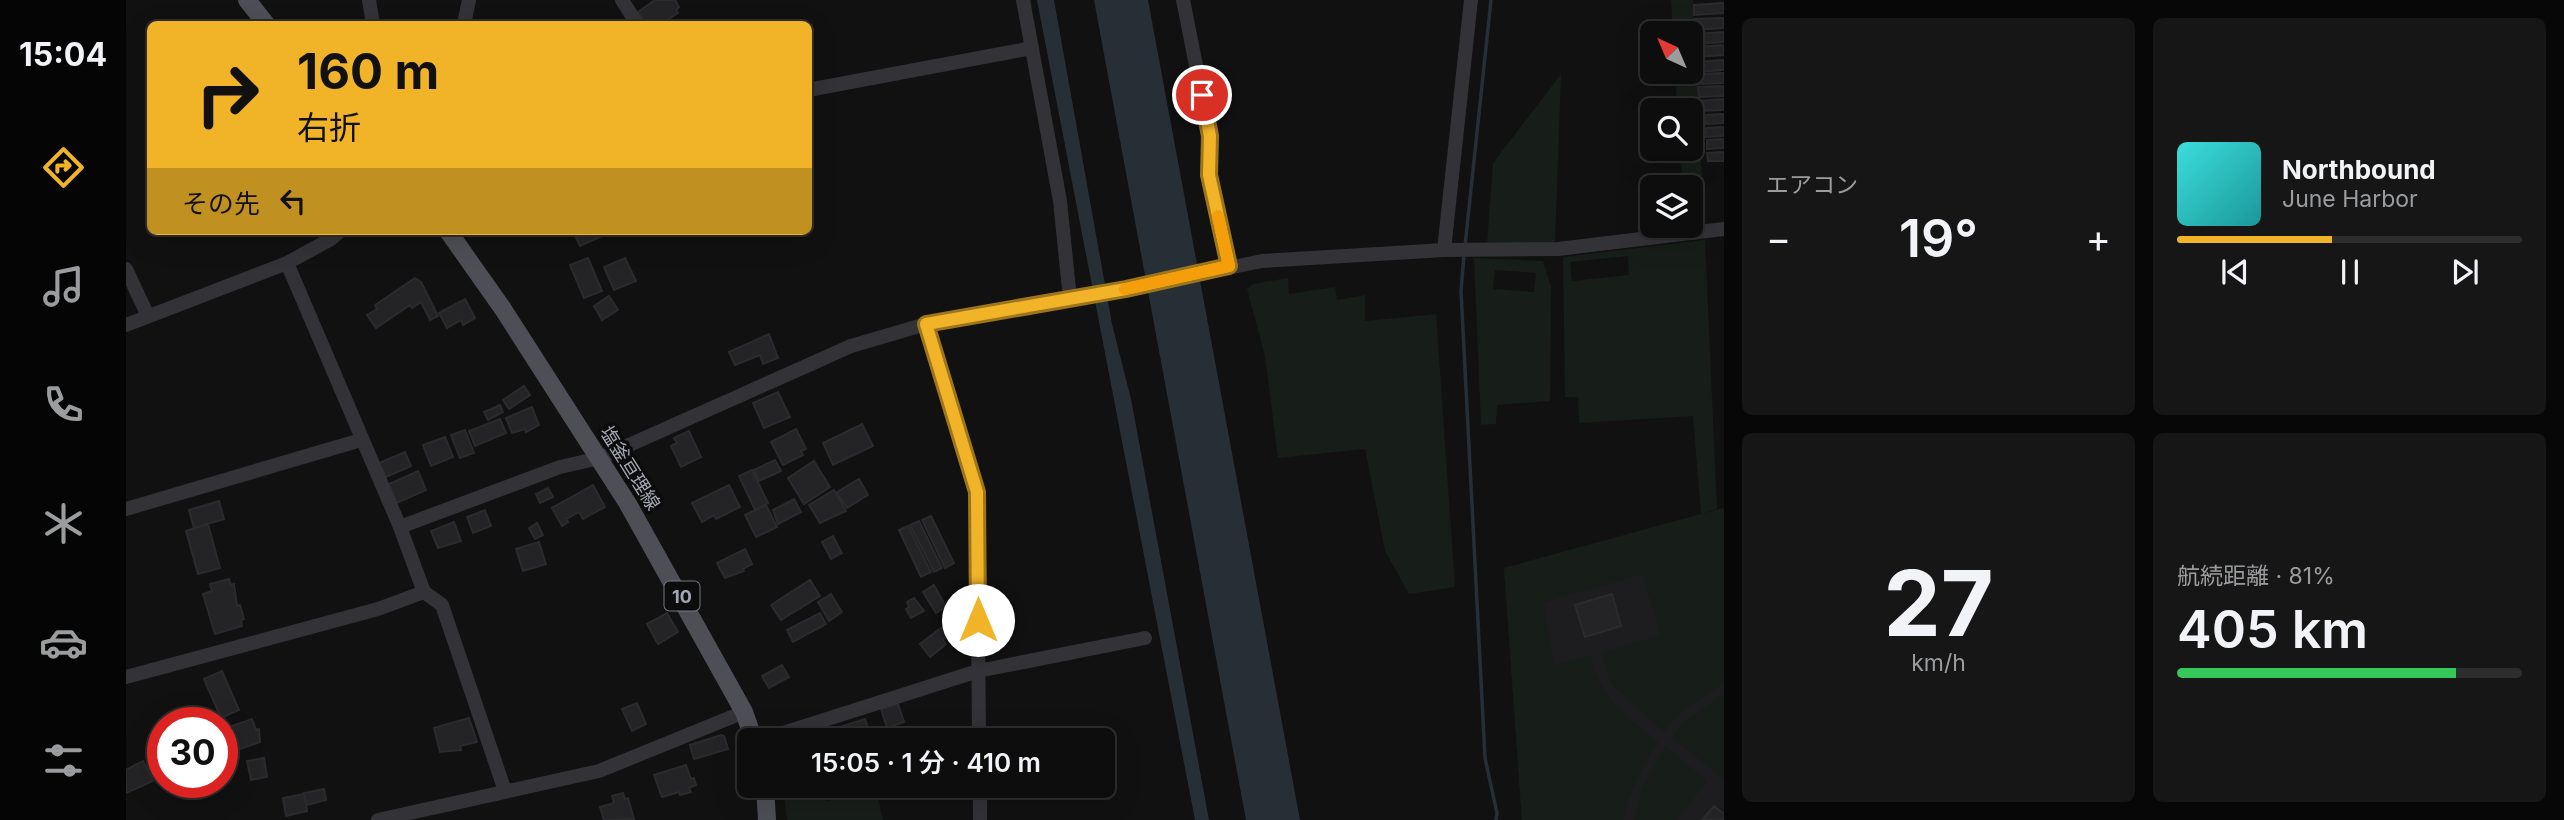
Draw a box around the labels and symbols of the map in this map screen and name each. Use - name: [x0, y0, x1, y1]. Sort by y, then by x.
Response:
- north arrow: [1640, 21, 1703, 84]
- pin: [1172, 65, 1232, 125]
- street label: 塩釜亘理線: [595, 422, 665, 514]
- road number: 10: [664, 582, 700, 610]
- position arrow: [941, 583, 1015, 657]
- speed limit sign: 30: [147, 707, 238, 798]

